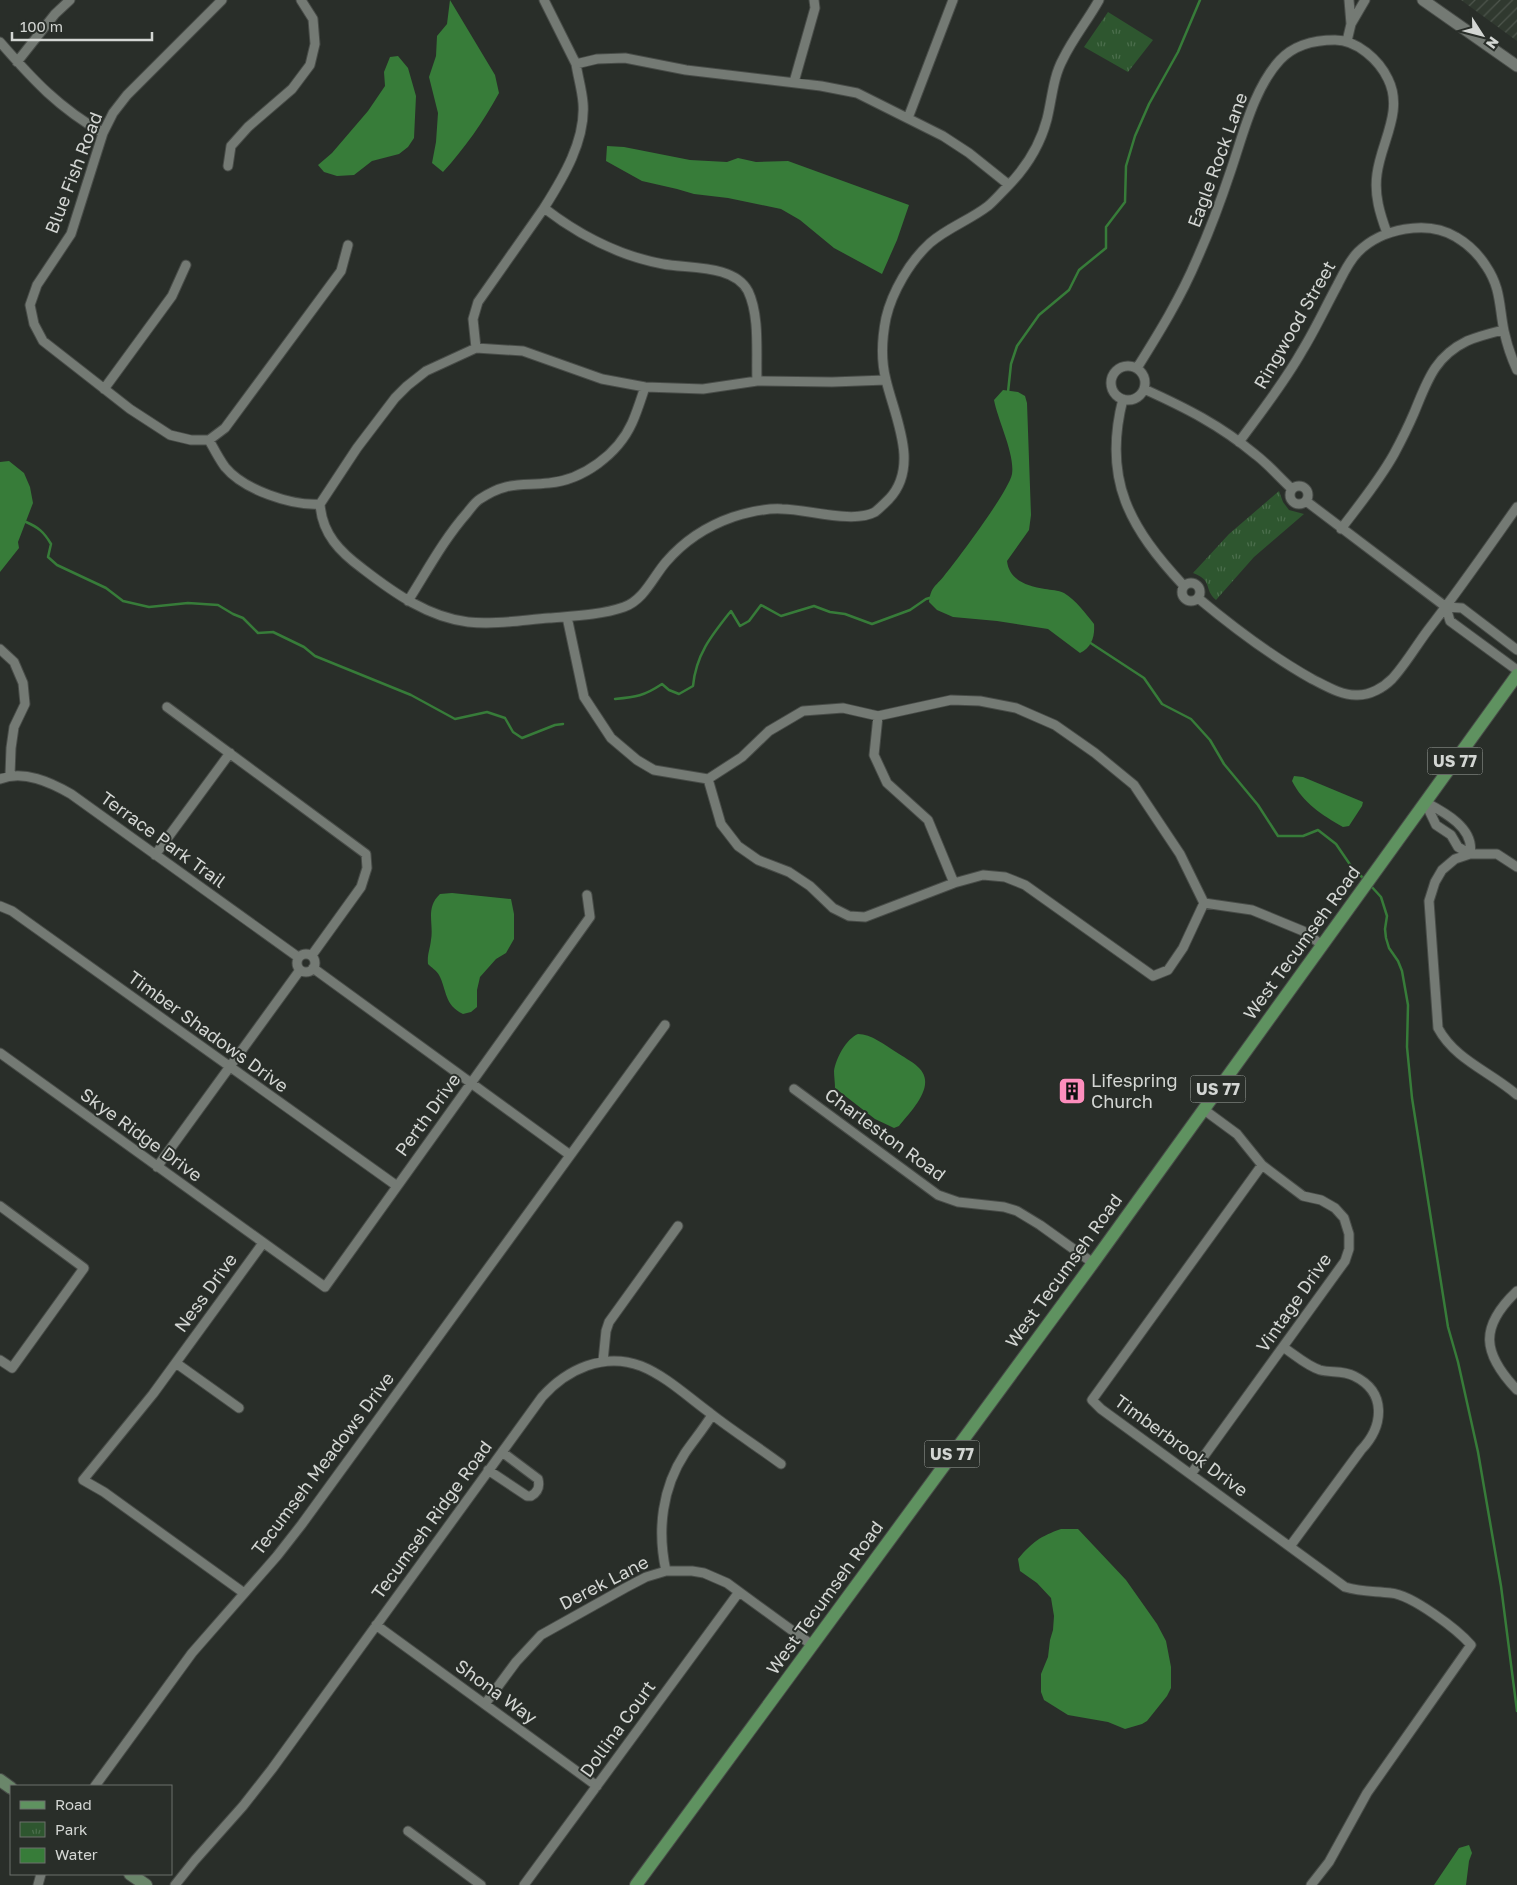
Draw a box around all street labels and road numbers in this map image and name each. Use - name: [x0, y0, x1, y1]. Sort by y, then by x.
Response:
- street label: Eagle Rock Lane: [1182, 89, 1252, 230]
- street label: Blue Fish Road: [40, 109, 106, 237]
- street label: Ringwood Street: [1249, 257, 1340, 392]
- road number: US 77: [1428, 748, 1482, 774]
- street label: Terrace Park Trail: [97, 786, 231, 892]
- street label: West Tecumseh Road: [1238, 861, 1364, 1024]
- street label: Timber Shadows Drive: [124, 966, 293, 1097]
- street label: Perth Drive: [390, 1069, 465, 1160]
- road number: US 77: [1190, 1076, 1246, 1102]
- street label: Skye Ridge Drive: [76, 1083, 207, 1186]
- street label: Charleston Road: [821, 1083, 950, 1185]
- street label: West Tecumseh Road: [1000, 1189, 1126, 1352]
- street label: Ness Drive: [169, 1249, 241, 1336]
- street label: Vintage Drive: [1251, 1249, 1335, 1356]
- street label: Tecumseh Meadows Drive: [246, 1368, 398, 1559]
- street label: Timberbrook Drive: [1111, 1389, 1252, 1501]
- street label: Tecumseh Ridge Road: [366, 1436, 496, 1603]
- road number: US 77: [924, 1440, 980, 1468]
- street label: West Tecumseh Road: [761, 1516, 887, 1679]
- street label: Derek Lane: [555, 1550, 652, 1614]
- street label: Shona Way: [451, 1654, 542, 1728]
- street label: Dollina Court: [575, 1676, 660, 1781]

